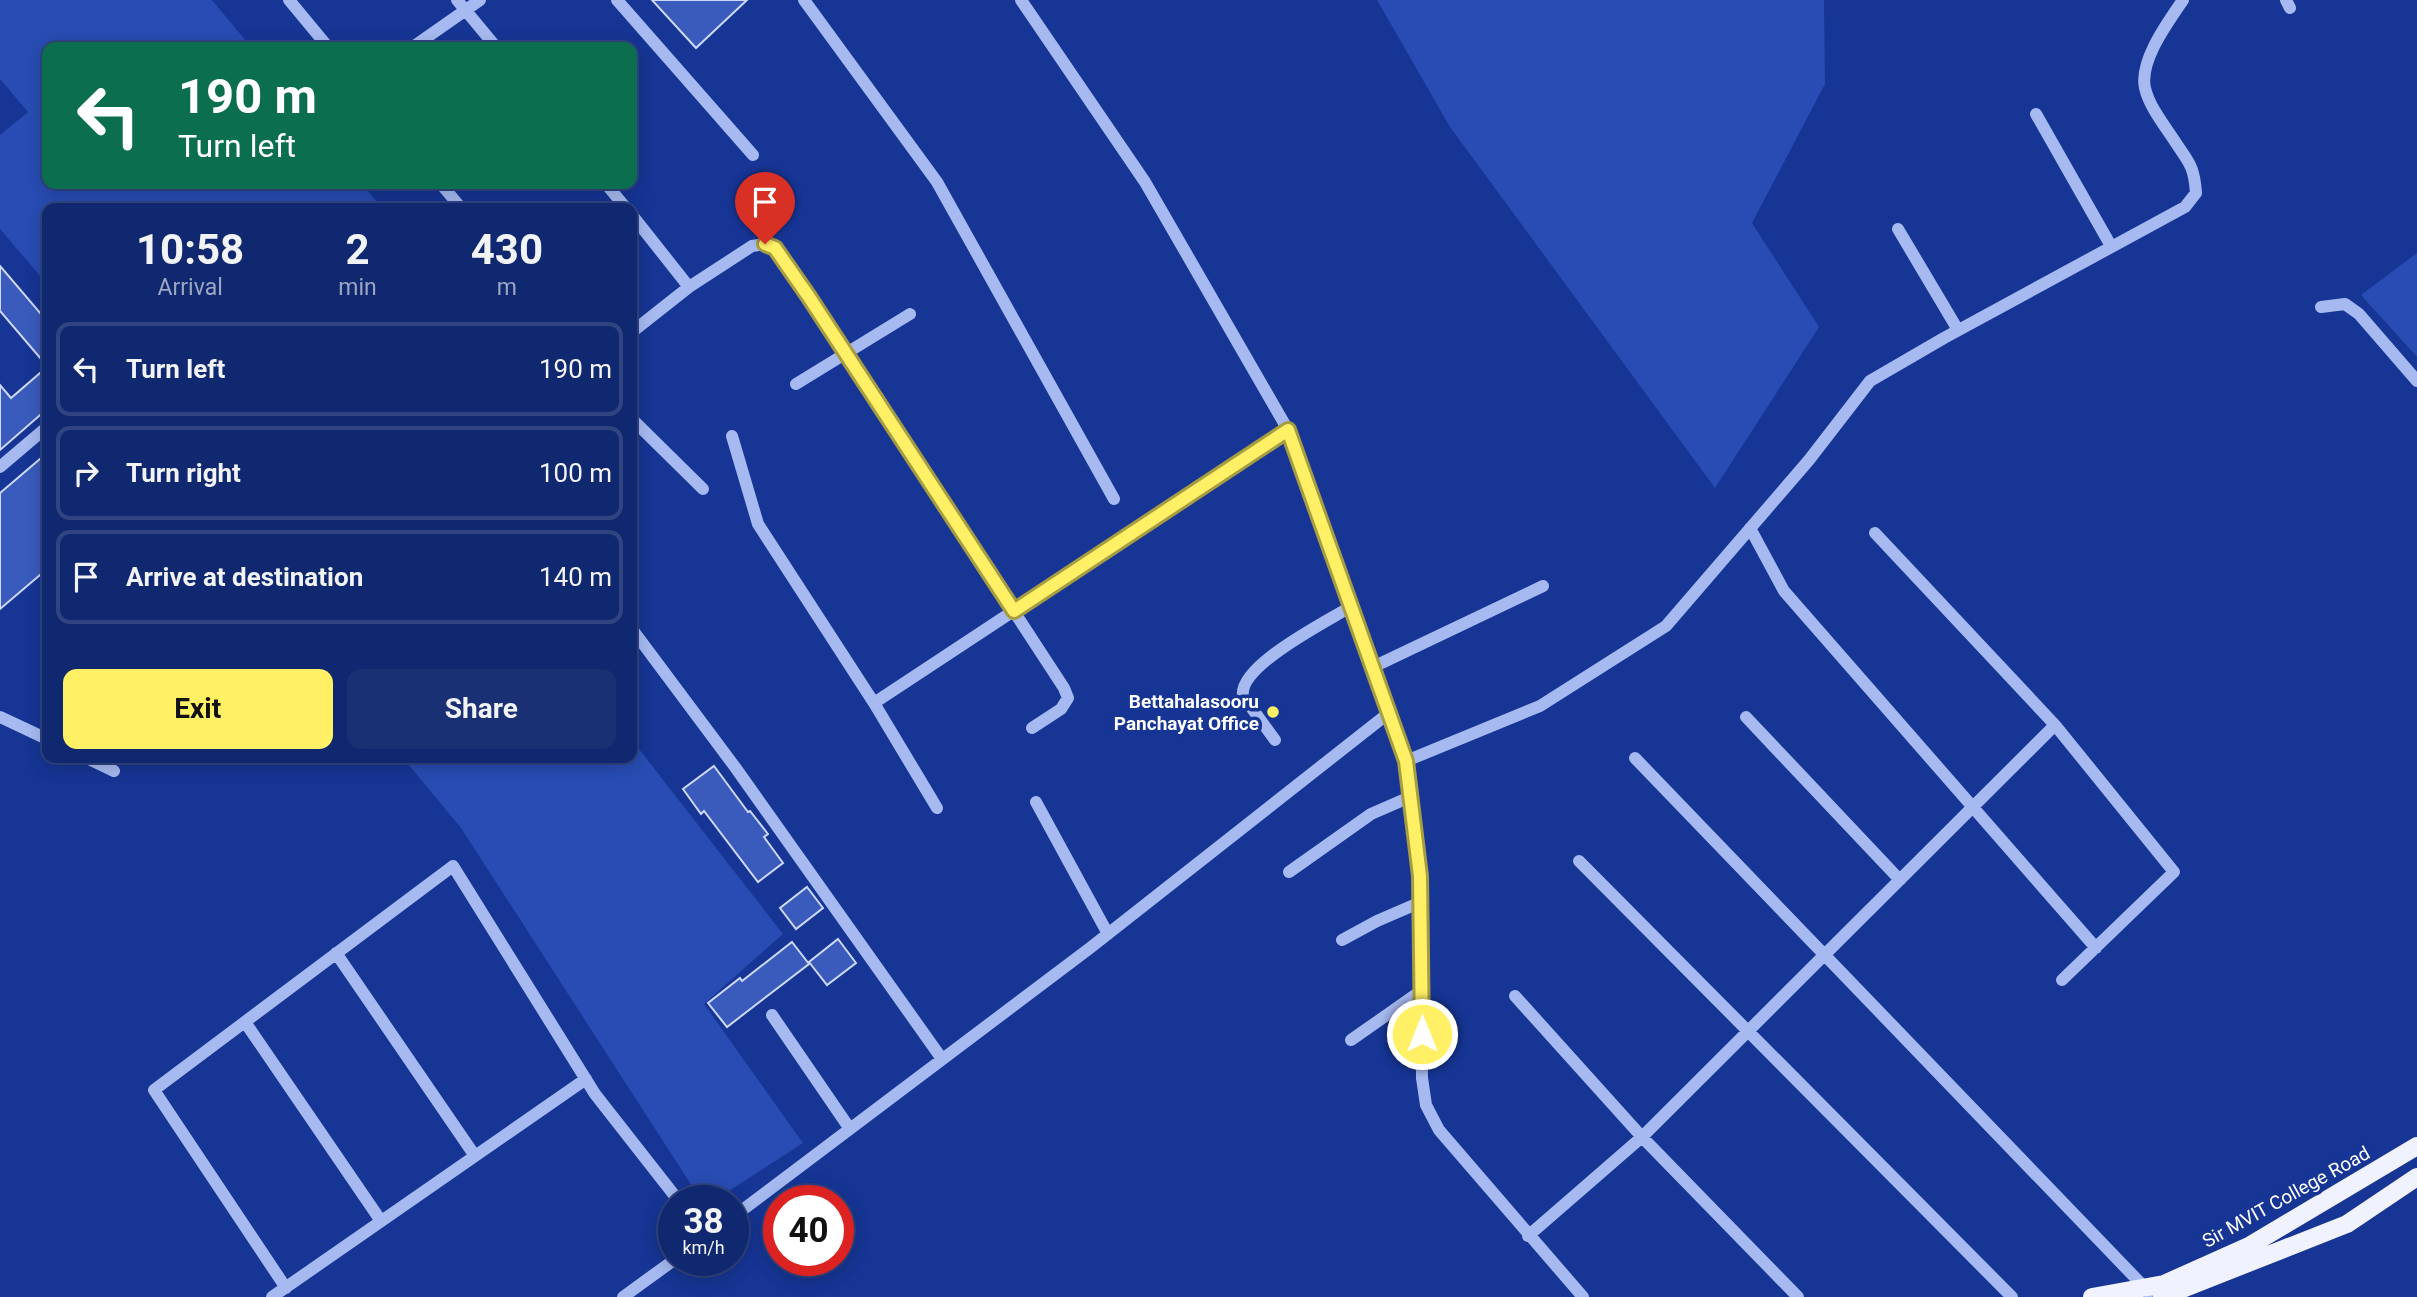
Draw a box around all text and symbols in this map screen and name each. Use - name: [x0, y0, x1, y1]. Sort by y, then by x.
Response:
- text: 190 m: [178, 68, 317, 125]
- icon: left: [63, 70, 154, 161]
- text: Turn left: [178, 127, 296, 165]
- pin: [735, 172, 795, 244]
- icon: arrive: [746, 183, 784, 221]
- text: 10:58: [136, 225, 244, 274]
- text: 2: [345, 225, 370, 274]
- text: 430: [471, 225, 543, 274]
- text: Arrival: [157, 274, 223, 301]
- text: min: [338, 274, 377, 301]
- text: m: [497, 274, 517, 301]
- icon: left: [67, 350, 105, 388]
- text: Turn left: [126, 354, 225, 384]
- text: 190 m: [539, 354, 612, 384]
- icon: right: [67, 454, 105, 492]
- text: Turn right: [126, 458, 241, 488]
- text: 100 m: [539, 458, 612, 488]
- icon: arrive: [67, 558, 105, 596]
- text: Arrive at destination: [126, 562, 363, 592]
- text: 140 m: [539, 562, 612, 592]
- button: Exit: [63, 669, 333, 749]
- button: Share: [347, 669, 616, 749]
- place label: Bettahalasooru Panchayat Office: [1114, 690, 1259, 735]
- marker: Bettahalasooru Panchayat Office: [1265, 704, 1281, 720]
- position arrow: [1385, 997, 1459, 1071]
- street label: Sir MVIT College Road: [2198, 1141, 2374, 1253]
- speed limit sign: 40: [763, 1185, 854, 1276]
- text: 38: [683, 1201, 724, 1242]
- text: km/h: [682, 1237, 725, 1258]

